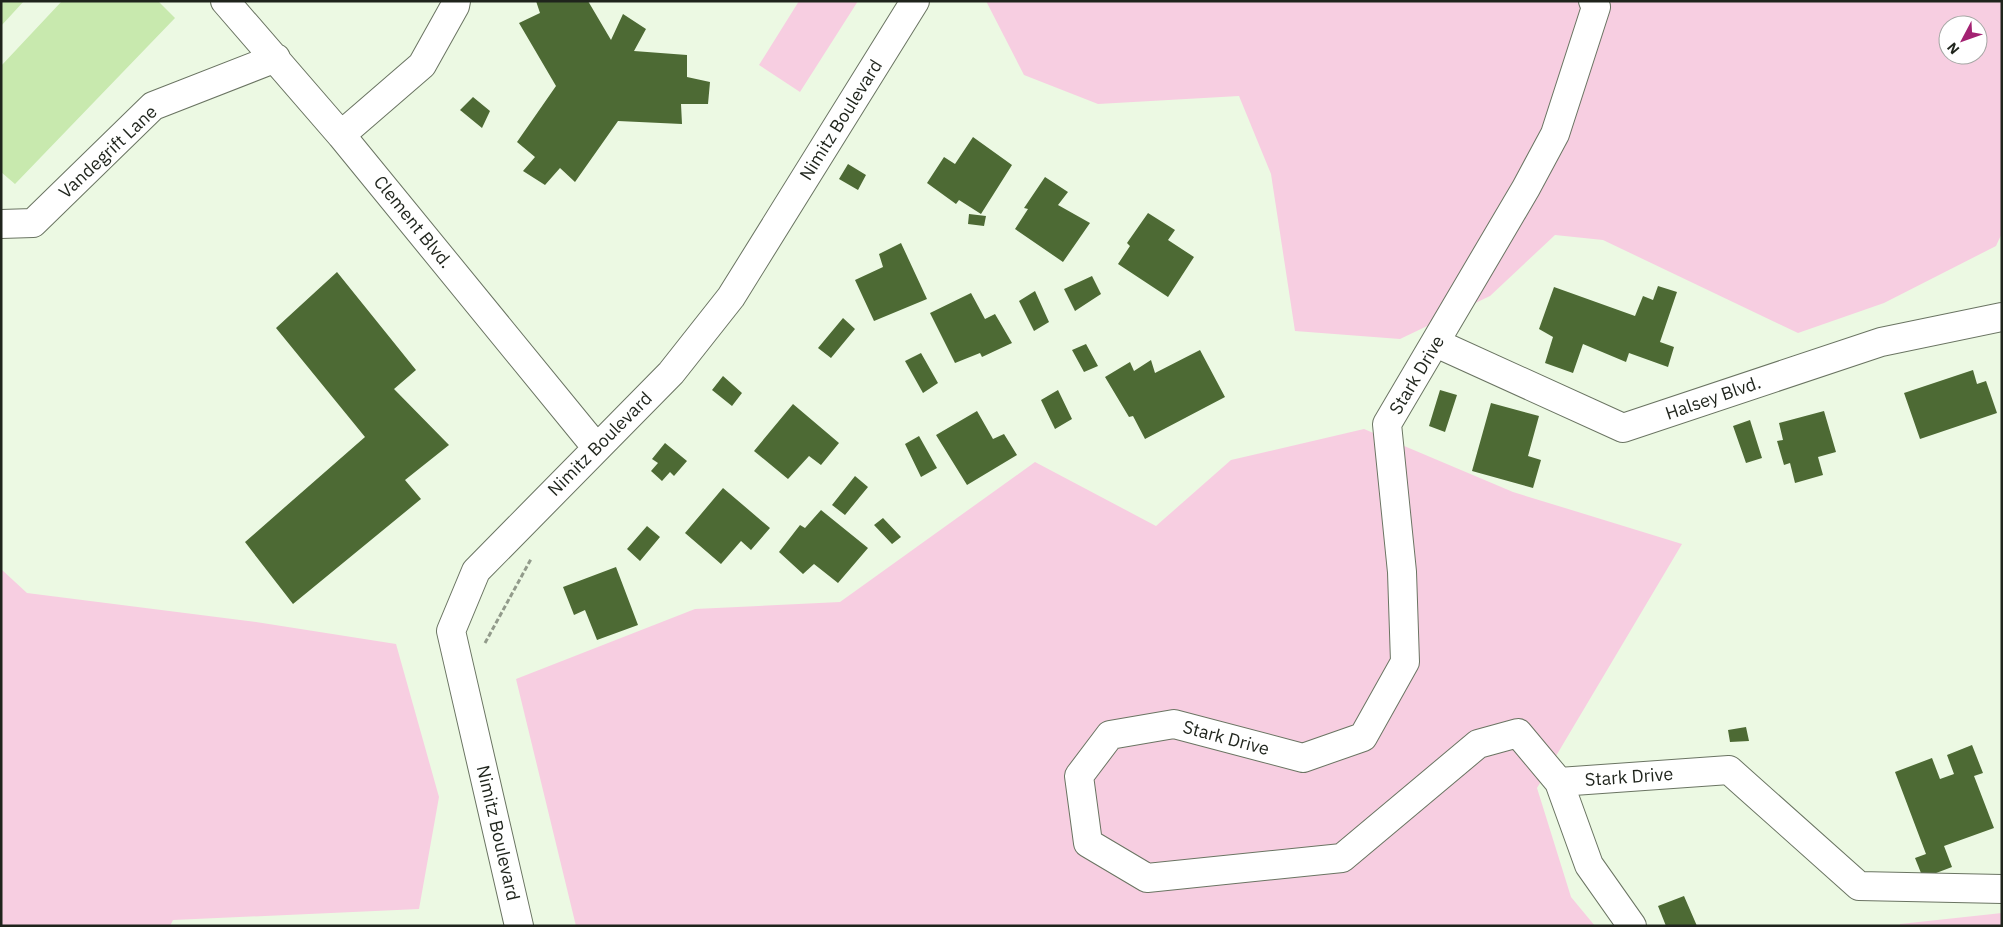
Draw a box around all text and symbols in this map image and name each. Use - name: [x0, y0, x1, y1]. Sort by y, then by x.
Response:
- north arrow: [1938, 15, 1988, 65]
- text: N: [1943, 39, 1963, 58]
- street label: Nimitz Boulevard: [794, 55, 887, 184]
- street label: Vandegrift Lane: [54, 100, 162, 203]
- street label: Clement Blvd.: [369, 171, 458, 273]
- street label: Stark Drive: [1384, 331, 1449, 419]
- street label: Halsey Blvd.: [1662, 370, 1764, 425]
- street label: Nimitz Boulevard: [543, 387, 657, 501]
- street label: Stark Drive: [1180, 715, 1272, 760]
- street label: Stark Drive: [1584, 762, 1674, 791]
- street label: Nimitz Boulevard: [472, 763, 525, 903]

